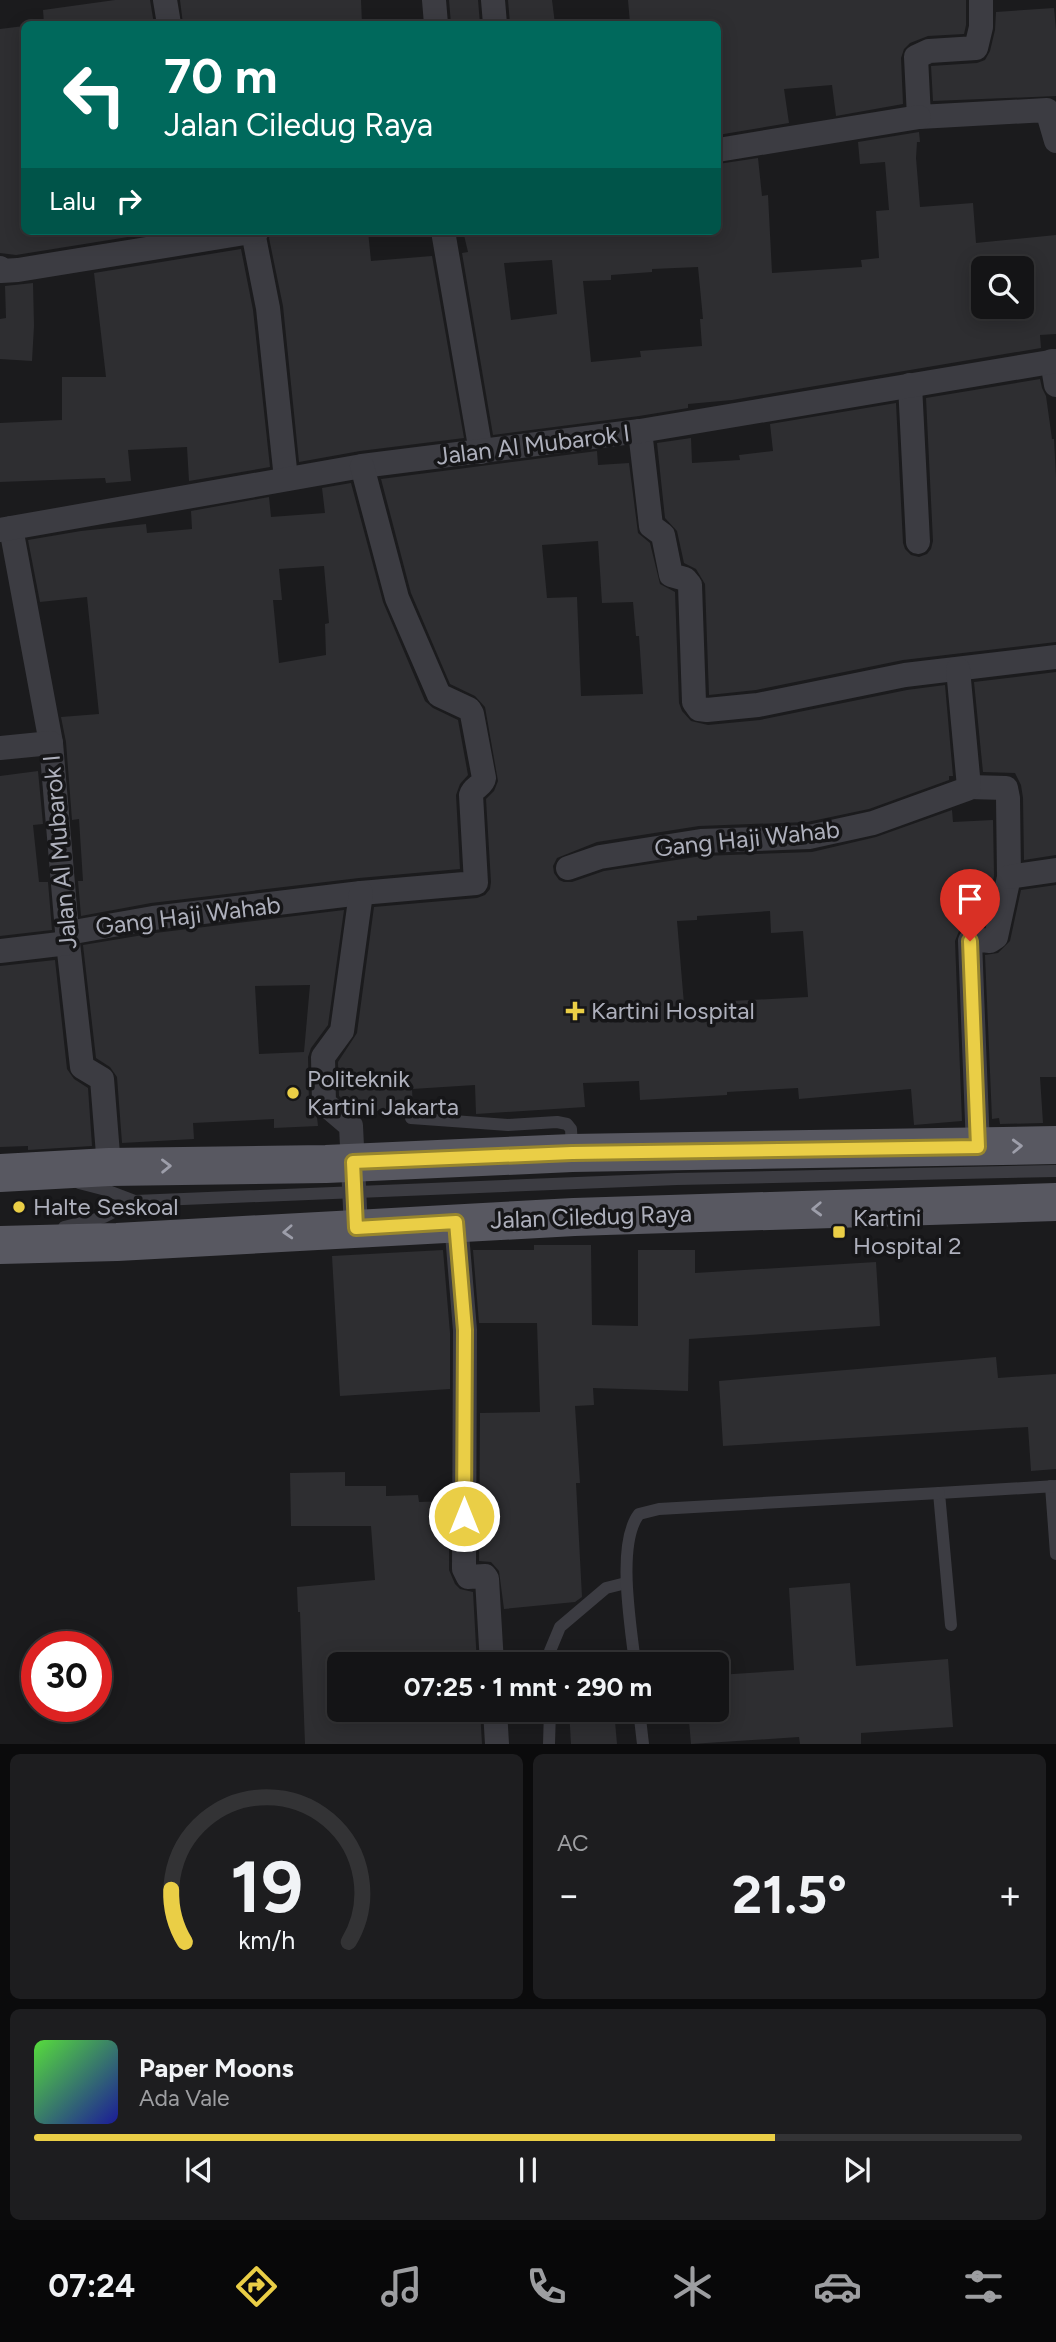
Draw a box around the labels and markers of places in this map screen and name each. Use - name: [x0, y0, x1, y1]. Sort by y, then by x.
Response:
- pin: [940, 869, 1000, 941]
- place label: Kartini Hospital: [591, 996, 755, 1025]
- marker: Kartini Hospital: [565, 1001, 585, 1021]
- place label: Politeknik Kartini Jakarta: [307, 1064, 459, 1121]
- marker: Politeknik Kartini Jakarta: [285, 1085, 301, 1101]
- place label: Halte Seskoal: [33, 1192, 178, 1221]
- marker: Halte Seskoal: [11, 1199, 27, 1215]
- place label: Kartini Hospital 2: [853, 1203, 962, 1260]
- marker: Kartini Hospital 2: [831, 1224, 847, 1240]

